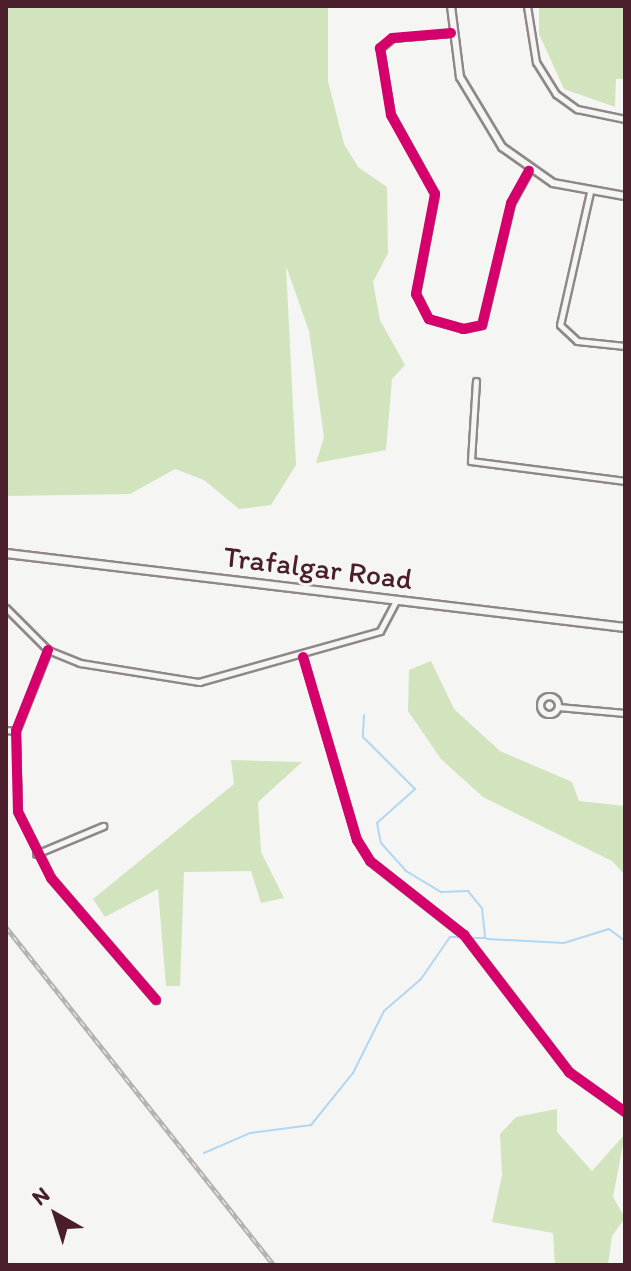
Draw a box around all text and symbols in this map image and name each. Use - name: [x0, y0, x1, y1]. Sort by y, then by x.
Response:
- street label: Trafalgar Road: [221, 539, 415, 597]
- north arrow: [16, 1175, 96, 1255]
- text: N: [26, 1181, 55, 1211]

